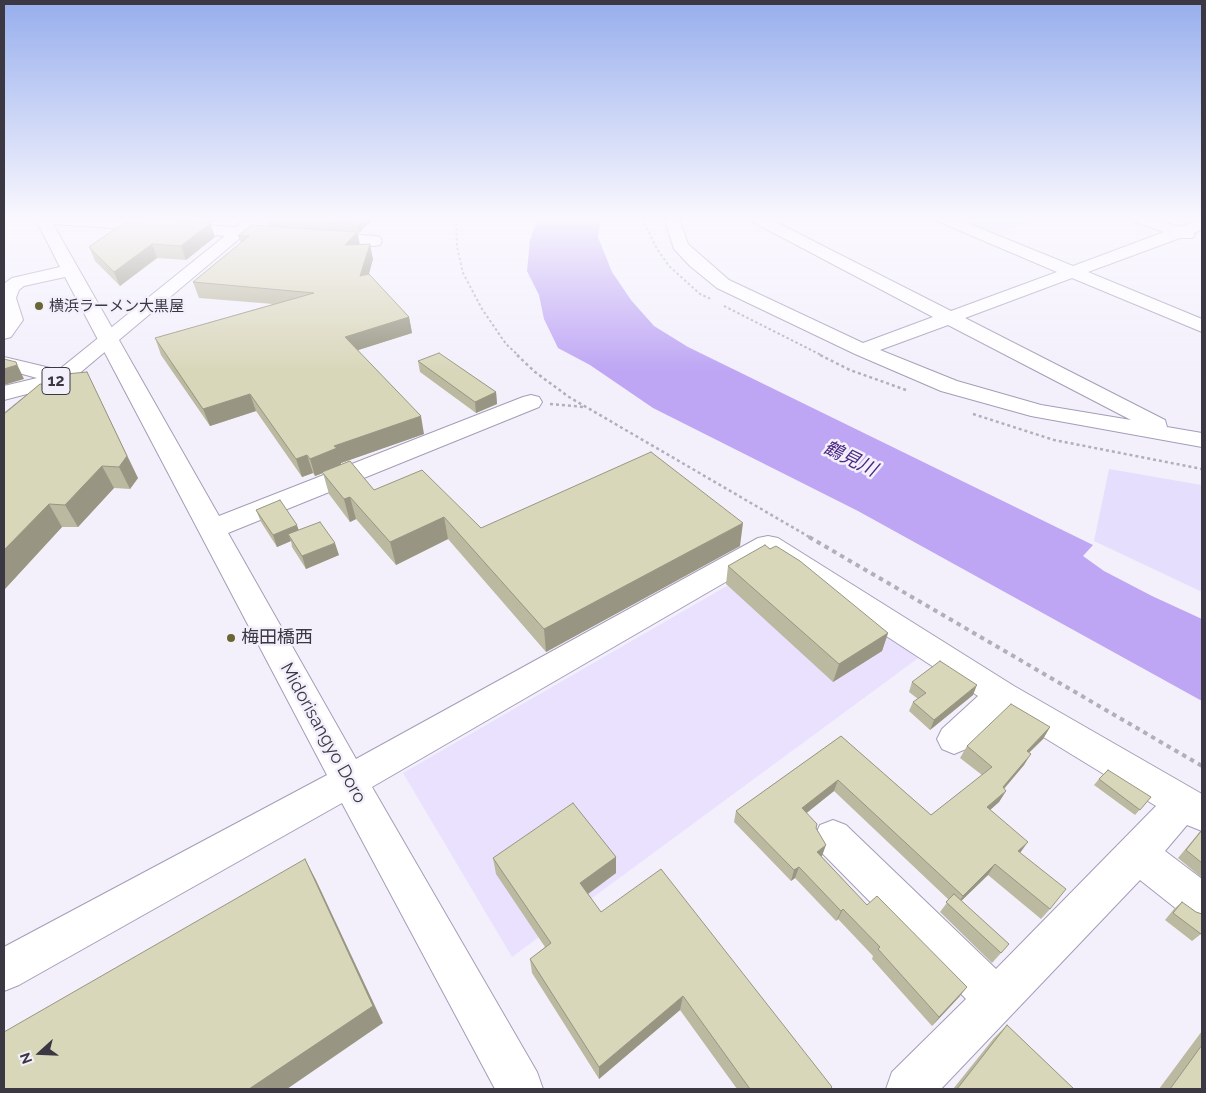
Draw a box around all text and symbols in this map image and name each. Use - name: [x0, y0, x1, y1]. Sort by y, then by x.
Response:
- place label: 横浜ラーメン大黒屋: [49, 297, 184, 315]
- marker: 横浜ラーメン大黒屋: [33, 300, 45, 312]
- road number: 12: [42, 368, 70, 394]
- water label: 鶴見川: [819, 436, 881, 482]
- place label: 梅田橋西: [241, 627, 313, 649]
- marker: 梅田橋西: [225, 632, 237, 644]
- street label: Midorisangyo Doro: [275, 659, 371, 807]
- north arrow: [15, 1028, 65, 1078]
- text: N: [17, 1050, 35, 1066]

